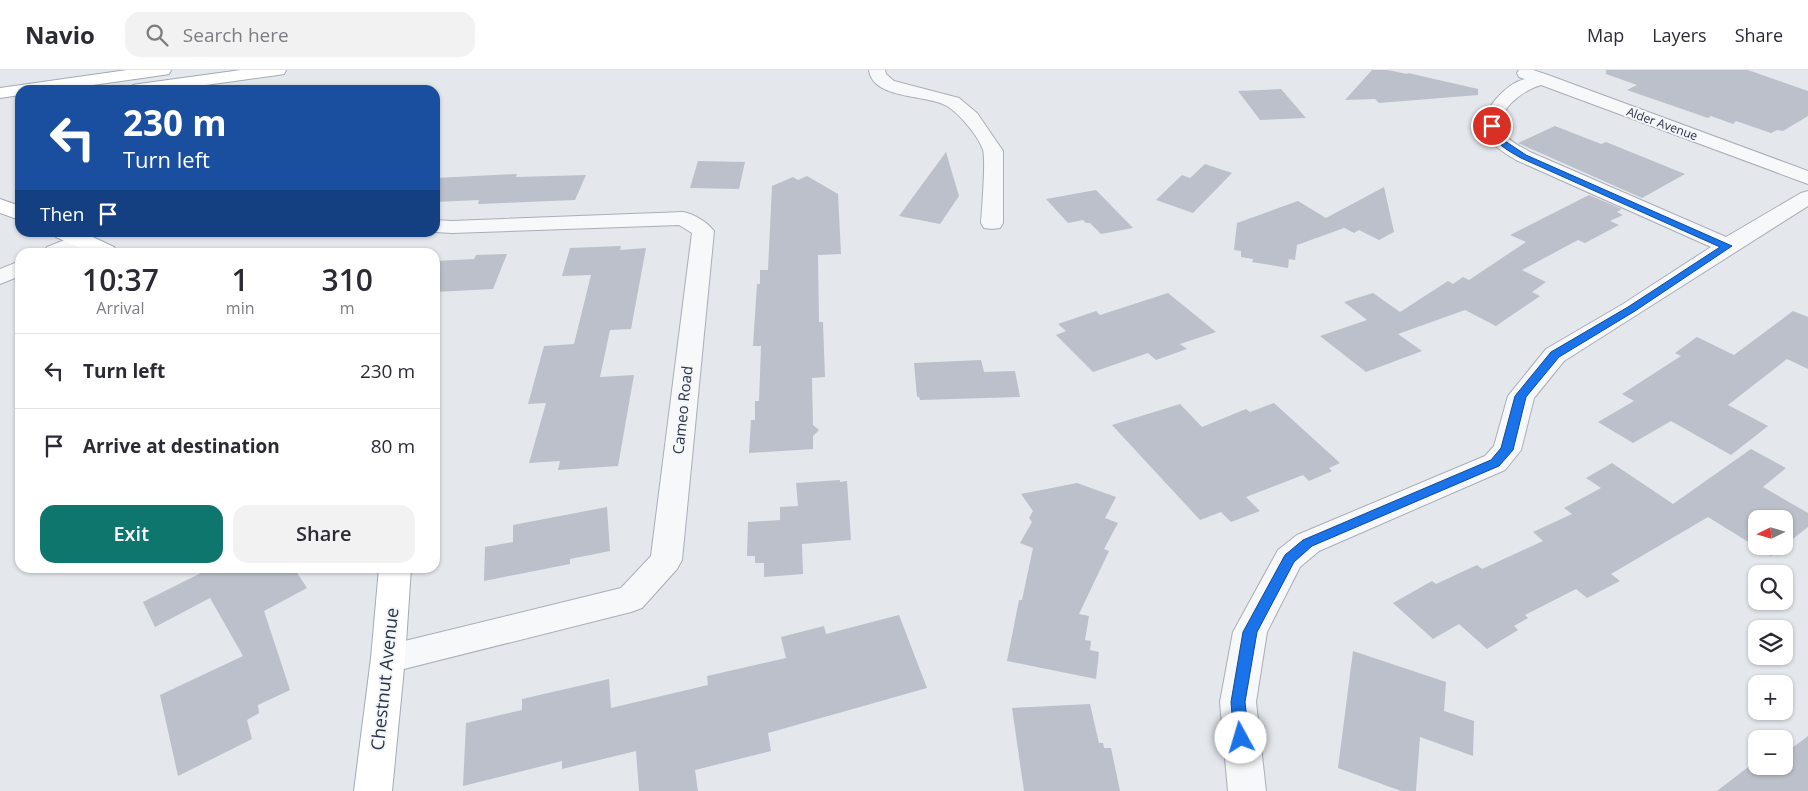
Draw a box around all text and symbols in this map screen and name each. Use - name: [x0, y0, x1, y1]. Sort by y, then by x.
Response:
- search box: [125, 12, 475, 57]
- text: Navio: [25, 18, 95, 51]
- icon: search: [143, 21, 171, 49]
- text: Search here: [183, 22, 289, 48]
- text: Map: [1587, 23, 1624, 47]
- text: Layers: [1652, 23, 1707, 47]
- text: Share: [1735, 23, 1783, 47]
- text: 230 m: [123, 99, 227, 146]
- street label: Alder Avenue: [1624, 103, 1700, 144]
- icon: left: [40, 105, 105, 170]
- pin: [1471, 105, 1513, 147]
- icon: arrive: [1478, 112, 1506, 140]
- text: Turn left: [123, 144, 210, 174]
- icon: arrive: [94, 200, 122, 228]
- text: Then: [40, 201, 84, 227]
- text: 10:37: [82, 259, 159, 300]
- text: 1: [232, 259, 249, 300]
- text: 310: [322, 259, 373, 300]
- text: Arrival: [96, 297, 145, 319]
- text: min: [226, 297, 255, 319]
- text: m: [340, 297, 355, 319]
- icon: left: [40, 357, 68, 385]
- text: Turn left: [83, 358, 165, 384]
- text: 230 m: [360, 358, 415, 384]
- street label: Cameo Road: [667, 365, 697, 455]
- icon: arrive: [40, 432, 68, 460]
- text: Arrive at destination: [83, 433, 280, 459]
- text: 80 m: [371, 433, 415, 459]
- button: Exit: [40, 505, 223, 563]
- button: Share: [233, 505, 415, 563]
- north arrow: [1748, 510, 1792, 555]
- map controls: [1748, 510, 1793, 775]
- button: search: [1748, 565, 1793, 610]
- street label: Chestnut Avenue: [365, 606, 403, 751]
- button: layers: [1748, 620, 1793, 665]
- button: +: [1748, 675, 1793, 720]
- position arrow: [1214, 711, 1266, 763]
- button: −: [1748, 730, 1793, 775]

